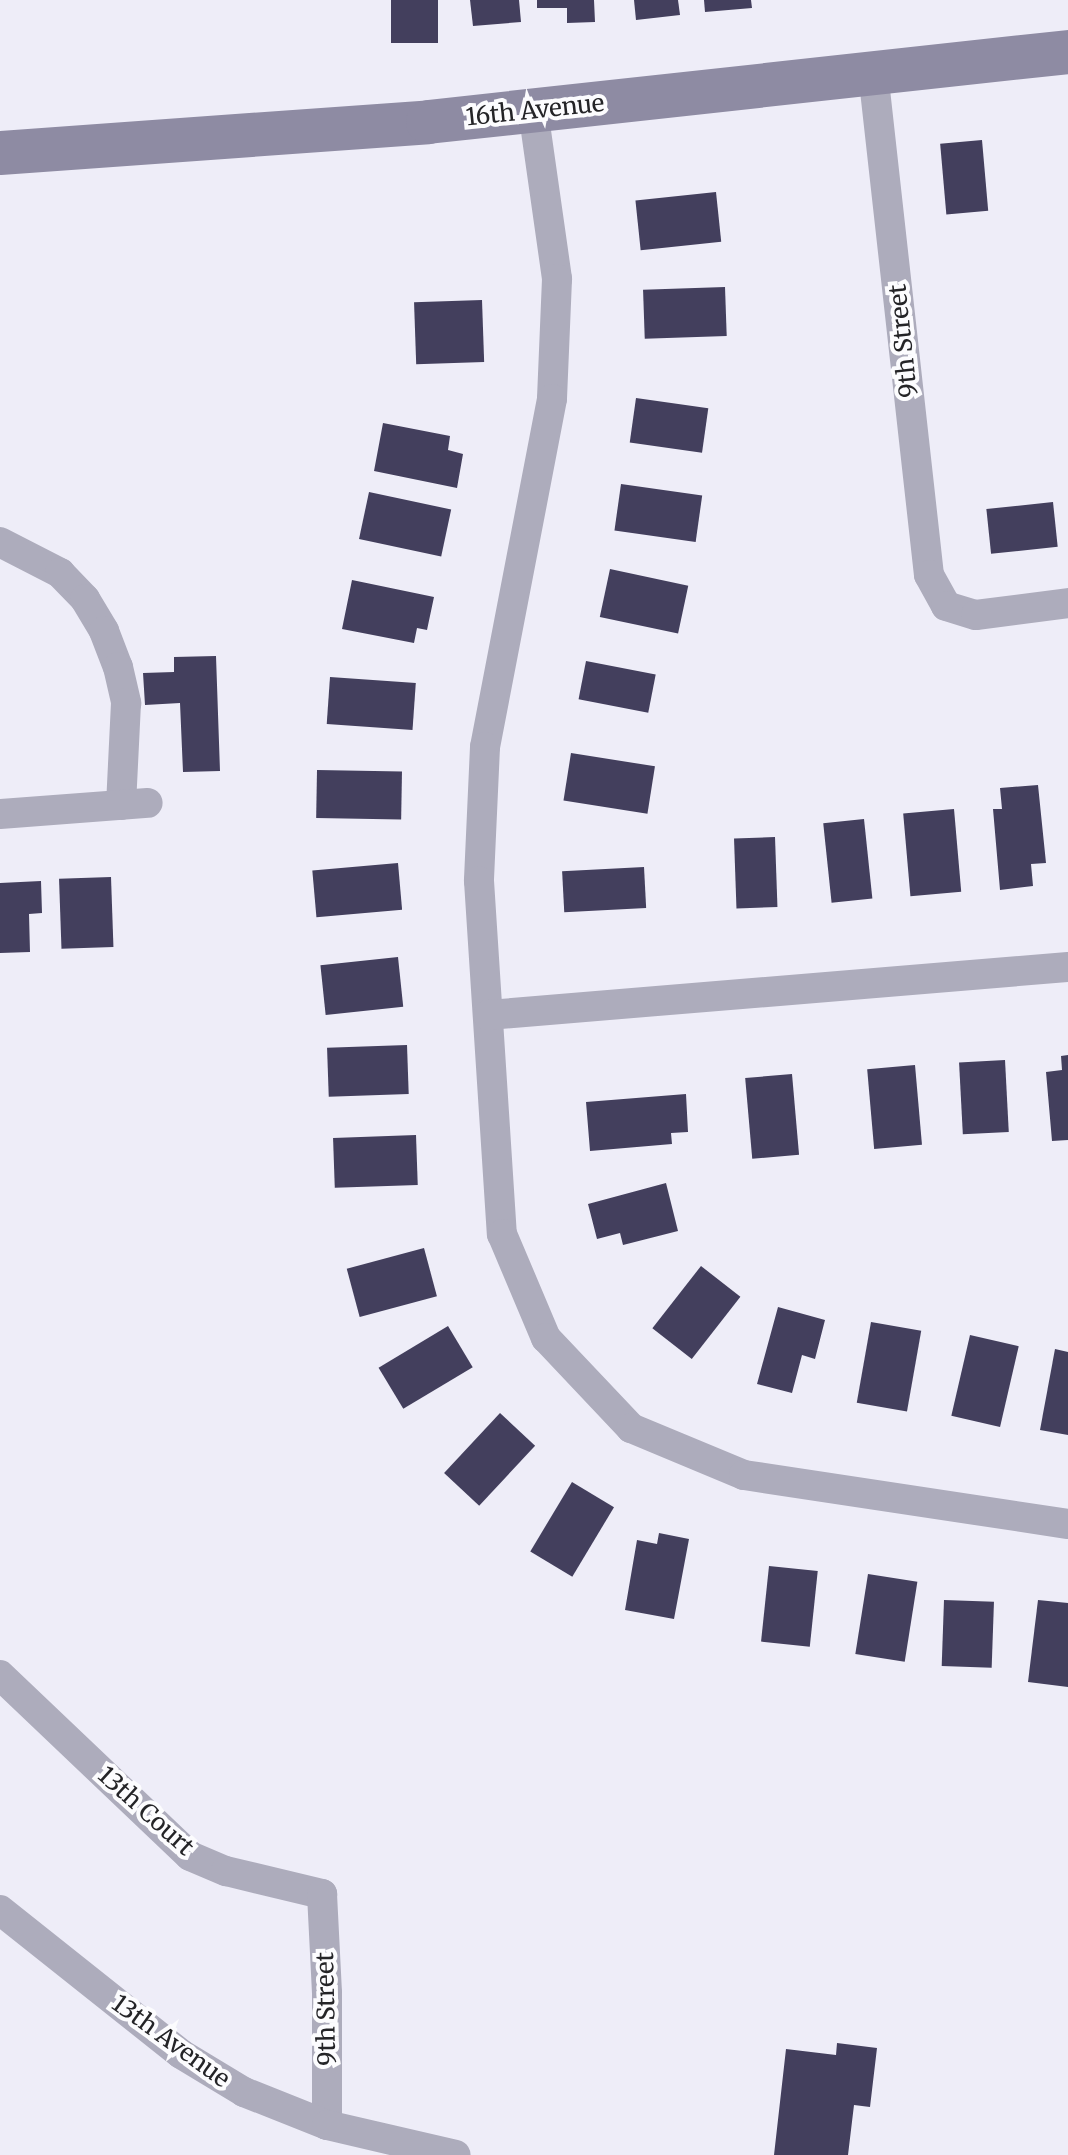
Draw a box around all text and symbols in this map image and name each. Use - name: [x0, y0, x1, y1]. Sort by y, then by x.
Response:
- street label: 16th Avenue: [464, 88, 606, 132]
- street label: 9th Street: [883, 283, 923, 399]
- street label: 13th Court: [92, 1761, 200, 1861]
- street label: 9th Street: [311, 1952, 341, 2066]
- street label: 13th Avenue: [106, 1989, 236, 2093]

